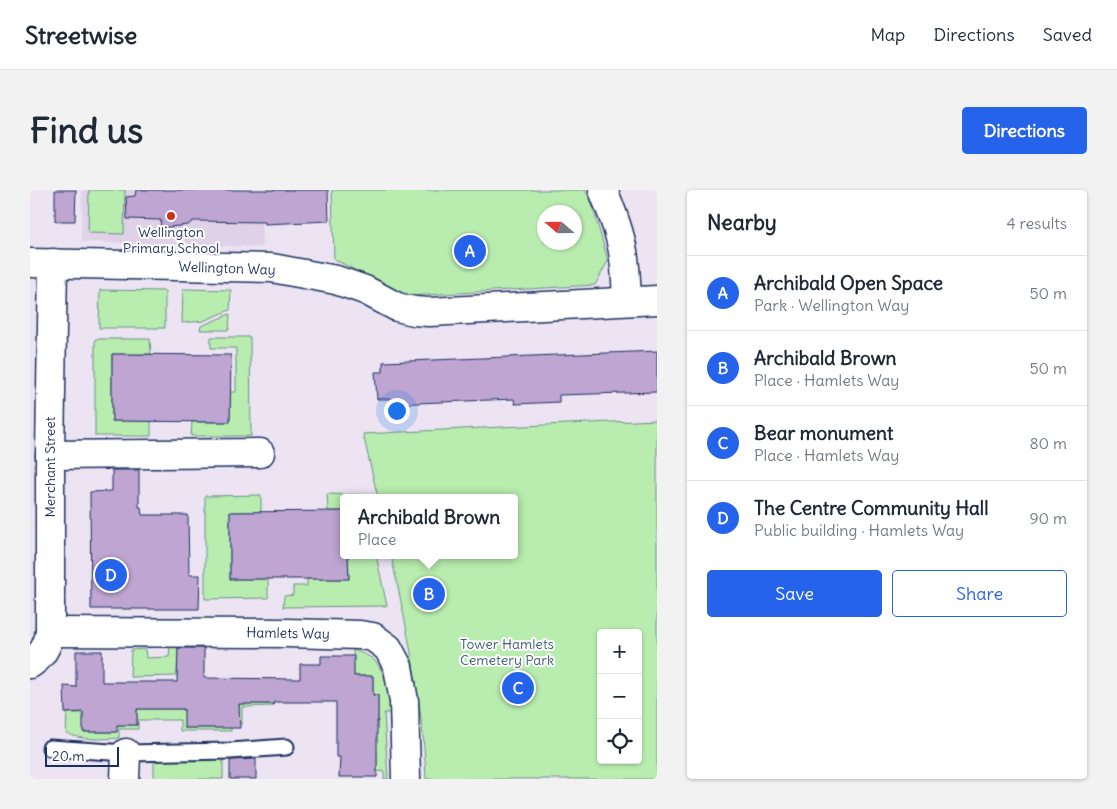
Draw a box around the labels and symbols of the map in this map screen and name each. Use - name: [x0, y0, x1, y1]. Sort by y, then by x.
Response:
- north arrow: [537, 205, 582, 250]
- marker: Wellington Primary School: [165, 210, 177, 222]
- place label: Wellington Primary School: [123, 223, 219, 257]
- pin: A: [454, 232, 486, 270]
- street label: Wellington Way: [178, 257, 276, 279]
- your location: [384, 398, 410, 424]
- street label: Merchant Street: [41, 416, 59, 517]
- pin: D: [95, 556, 127, 594]
- pin: B: [413, 575, 445, 613]
- street label: Hamlets Way: [246, 623, 330, 643]
- park label: Tower Hamlets Cemetery Park: [460, 635, 554, 669]
- pin: C: [502, 669, 534, 707]
- scale bar: [45, 744, 119, 767]

